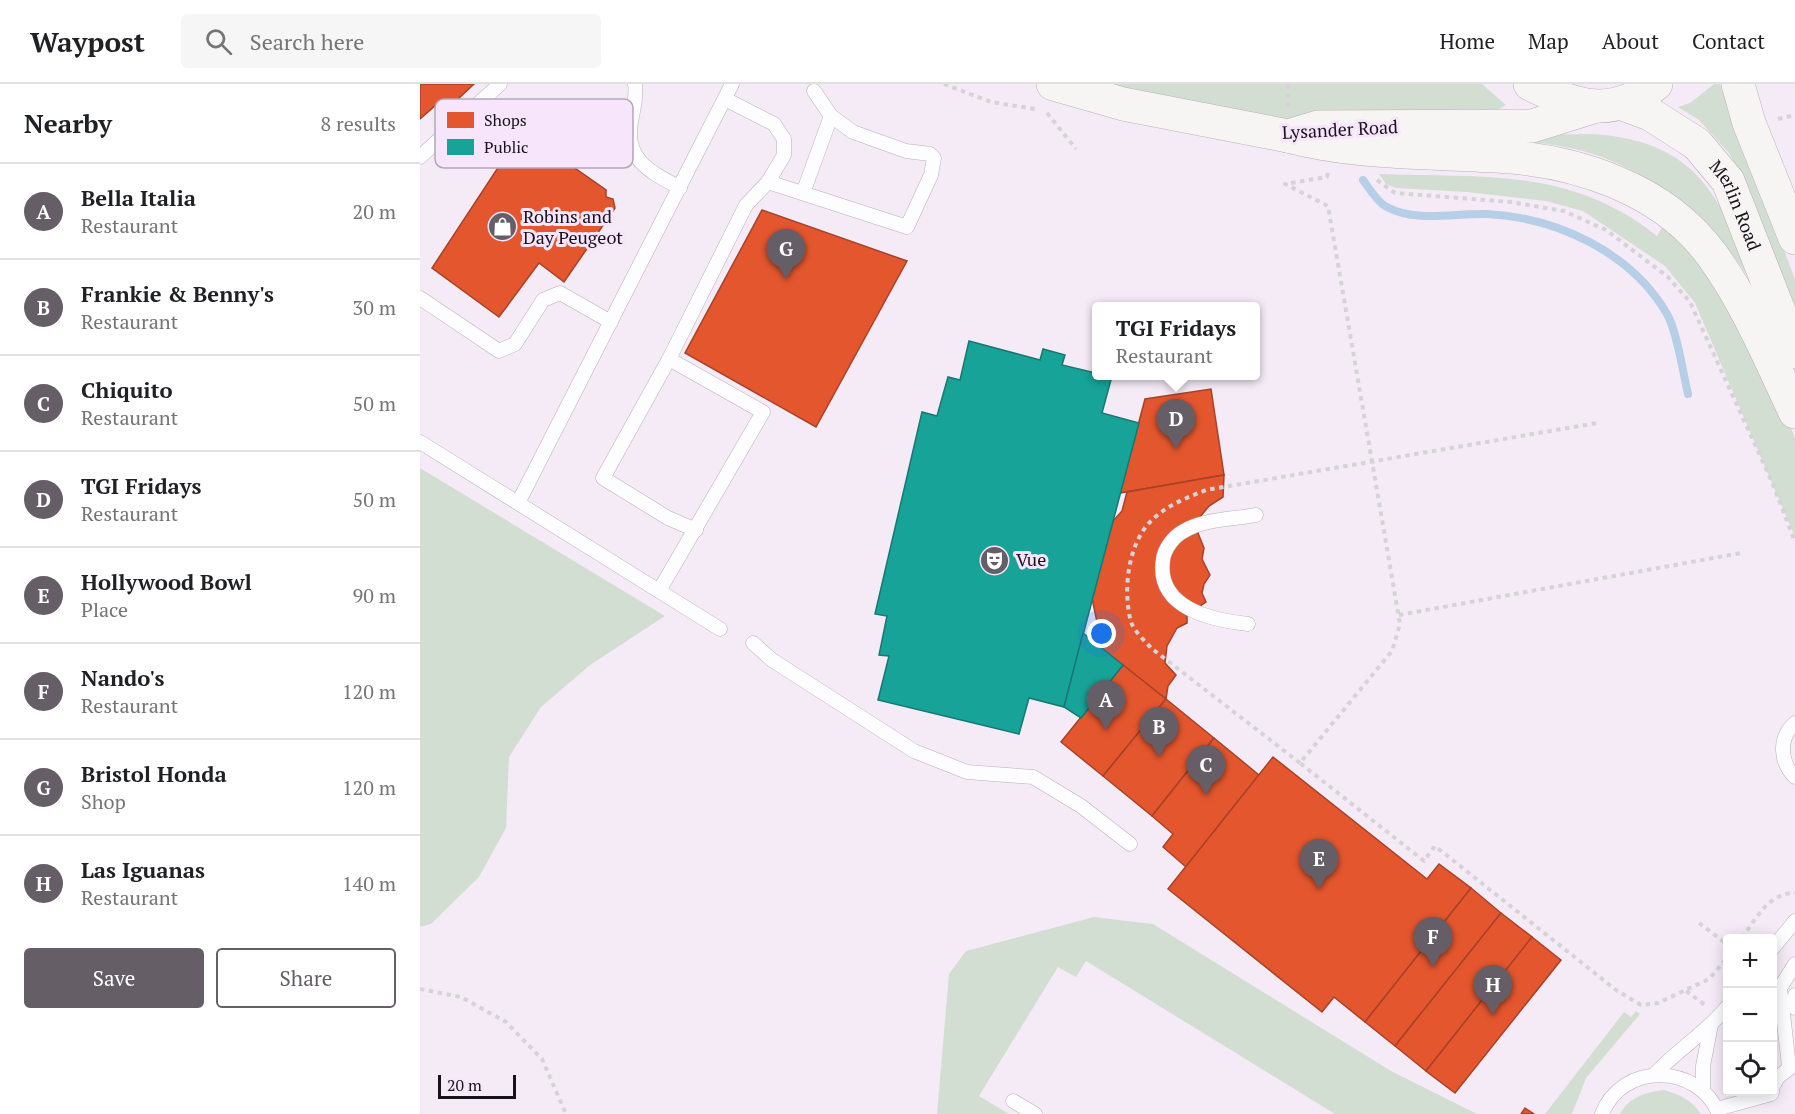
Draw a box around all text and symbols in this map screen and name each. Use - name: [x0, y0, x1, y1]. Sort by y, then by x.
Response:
- search box: [181, 14, 601, 68]
- text: Waypost: [30, 23, 145, 60]
- icon: search: [202, 25, 235, 58]
- text: Search here: [250, 27, 364, 56]
- text: Home: [1439, 27, 1495, 55]
- text: Map: [1528, 27, 1569, 55]
- text: About: [1602, 27, 1659, 55]
- text: Contact: [1692, 27, 1765, 55]
- legend: [435, 99, 633, 168]
- text: Nearby: [24, 106, 112, 140]
- text: Shops: [484, 109, 527, 131]
- text: 8 results: [321, 110, 396, 137]
- street label: Lysander Road: [1281, 114, 1399, 144]
- text: Public: [484, 136, 529, 158]
- street label: Merlin Road: [1704, 155, 1767, 254]
- text: Bella Italia: [81, 183, 196, 212]
- text: A: [36, 198, 51, 225]
- text: 20 m: [353, 198, 396, 225]
- place label: Robins and Day Peugeot: [523, 204, 623, 249]
- shop icon: Robins and Day Peugeot: [486, 211, 518, 243]
- text: Restaurant: [81, 212, 178, 239]
- pin: G: [766, 230, 806, 279]
- text: Frankie & Benny's: [81, 279, 274, 308]
- text: B: [37, 294, 50, 321]
- text: 30 m: [353, 294, 396, 321]
- popup: [1092, 302, 1260, 380]
- text: Restaurant: [81, 308, 178, 335]
- text: TGI Fridays: [1116, 313, 1236, 342]
- text: Restaurant: [1116, 342, 1213, 369]
- text: Chiquito: [81, 375, 173, 404]
- text: C: [37, 390, 50, 417]
- text: 50 m: [353, 390, 396, 417]
- pin: D: [1156, 400, 1196, 449]
- text: Restaurant: [81, 404, 178, 431]
- text: TGI Fridays: [81, 471, 201, 500]
- text: D: [36, 486, 51, 513]
- text: 50 m: [353, 486, 396, 513]
- text: Restaurant: [81, 500, 178, 527]
- theatre icon: Vue: [979, 544, 1011, 576]
- place label: Vue: [1016, 547, 1046, 571]
- text: Hollywood Bowl: [81, 567, 252, 596]
- text: E: [37, 582, 50, 609]
- text: 90 m: [353, 582, 396, 609]
- text: Place: [81, 596, 128, 623]
- your location: [1087, 619, 1116, 648]
- text: Nando's: [81, 663, 164, 692]
- text: F: [38, 678, 49, 705]
- text: 120 m: [342, 678, 396, 705]
- pin: A: [1086, 680, 1126, 730]
- text: Restaurant: [81, 692, 178, 719]
- pin: B: [1140, 708, 1178, 757]
- pin: C: [1186, 746, 1226, 795]
- text: Bristol Honda: [81, 759, 227, 788]
- text: G: [36, 774, 51, 801]
- text: 120 m: [342, 774, 396, 801]
- text: Shop: [81, 788, 126, 815]
- pin: E: [1300, 840, 1338, 889]
- text: Las Iguanas: [81, 855, 205, 884]
- text: H: [36, 870, 51, 897]
- text: 140 m: [342, 870, 396, 897]
- text: Restaurant: [81, 884, 178, 911]
- pin: F: [1414, 918, 1452, 967]
- map controls: [1723, 934, 1777, 1096]
- button: +: [1723, 934, 1777, 988]
- button: Save: [24, 948, 204, 1008]
- button: Share: [216, 948, 396, 1008]
- pin: H: [1474, 966, 1512, 1015]
- button: −: [1723, 988, 1777, 1042]
- button: locate: [1723, 1042, 1777, 1096]
- scale bar: [438, 1072, 516, 1100]
- text: 20 m: [447, 1074, 482, 1096]

